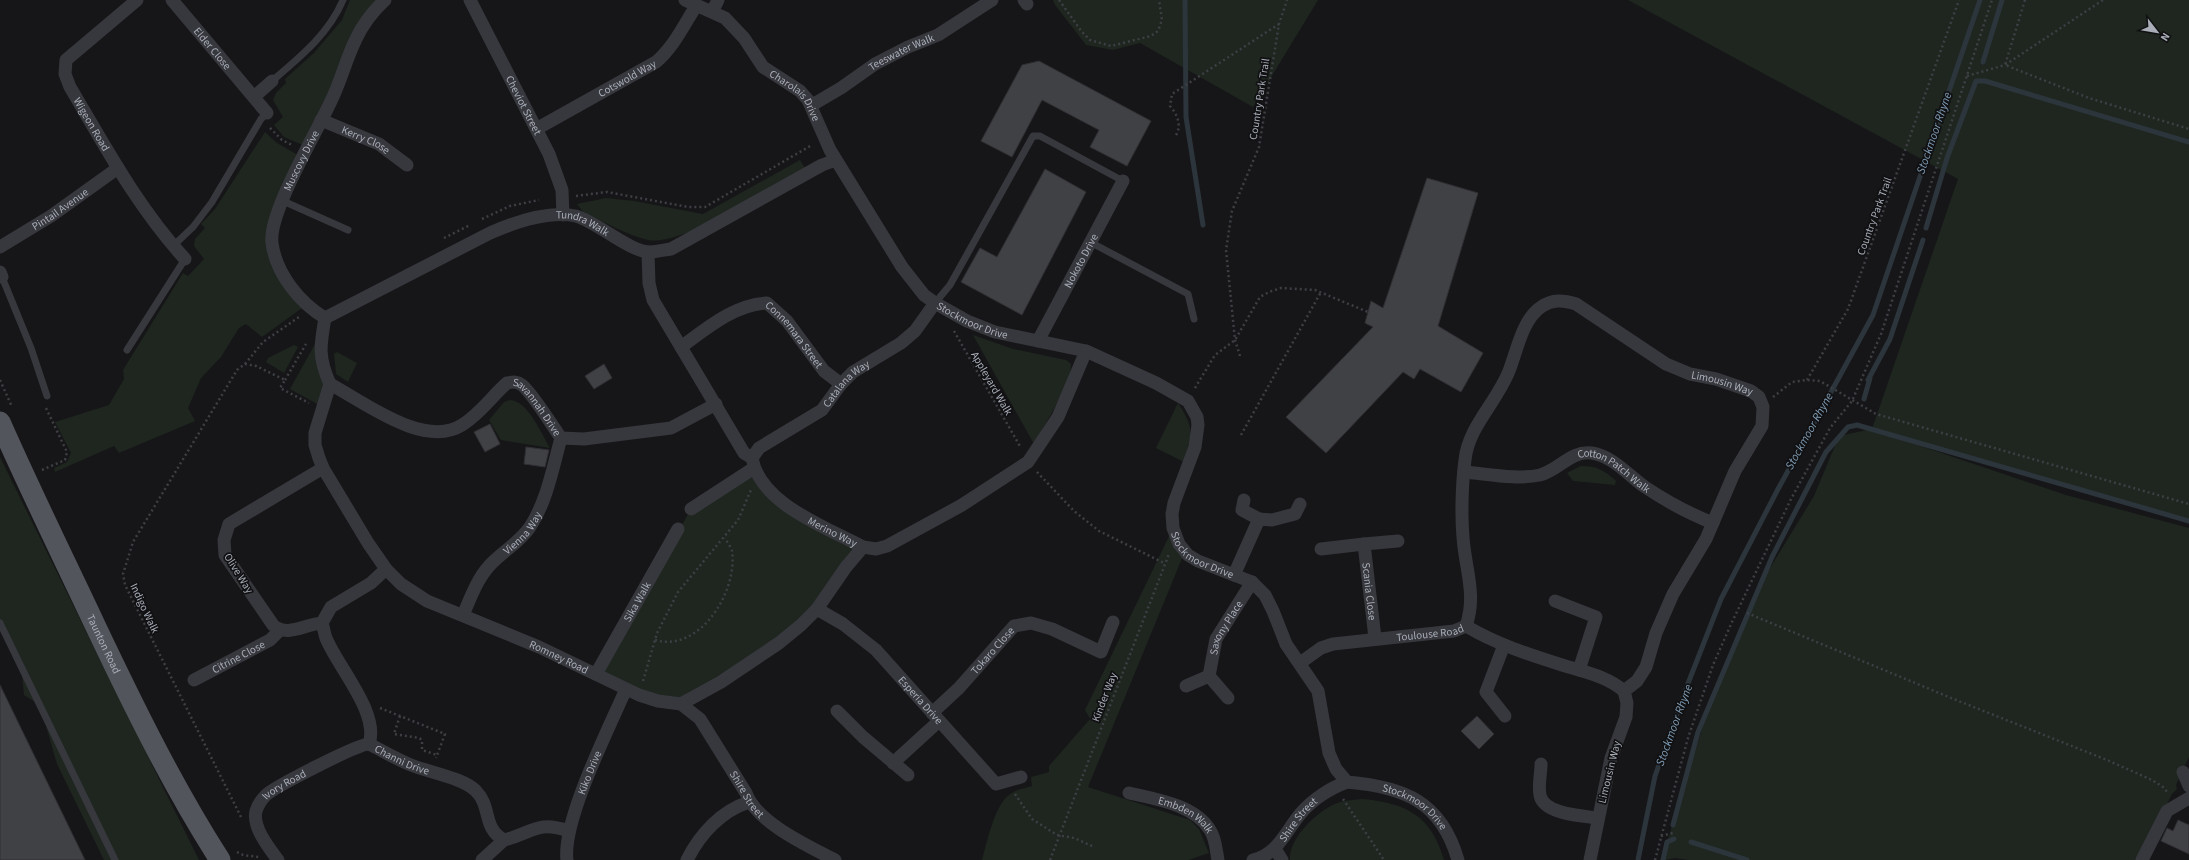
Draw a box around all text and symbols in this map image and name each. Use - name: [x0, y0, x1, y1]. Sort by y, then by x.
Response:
- north arrow: [2137, 12, 2177, 52]
- street label: Elder Close: [190, 24, 235, 73]
- street label: Teeswater Walk: [865, 30, 937, 75]
- text: N: [2157, 30, 2173, 44]
- street label: Cotswold Way: [595, 56, 659, 101]
- street label: Country Park Trail: [1246, 57, 1273, 141]
- street label: Charolais Drive: [766, 66, 824, 124]
- street label: Cheviot Street: [502, 73, 545, 138]
- water label: Stockmoor Rhyne: [1912, 90, 1957, 176]
- street label: Wigeon Road: [70, 95, 113, 154]
- street label: Kerry Close: [339, 122, 393, 158]
- street label: Muscovy Drive: [280, 127, 323, 193]
- street label: Country Park Trail: [1853, 175, 1896, 257]
- street label: Pintail Avenue: [29, 184, 92, 234]
- street label: Tundra Walk: [556, 207, 613, 240]
- street label: Nokoto Drive: [1060, 230, 1102, 291]
- street label: Connemara Street: [762, 298, 827, 372]
- street label: Stockmoor Drive: [934, 298, 1010, 343]
- street label: Appleyard Walk: [967, 349, 1016, 418]
- street label: Catalana Way: [819, 357, 873, 411]
- street label: Limousin Way: [1690, 367, 1755, 399]
- street label: Savannah Drive: [512, 375, 565, 440]
- water label: Stockmoor Rhyne: [1781, 389, 1838, 473]
- street label: Cotton Patch Walk: [1576, 446, 1654, 497]
- street label: Vienna Way: [500, 509, 545, 558]
- street label: Merino Way: [805, 513, 860, 551]
- street label: Stockmoor Drive: [1167, 529, 1236, 582]
- street label: Olive Way: [220, 550, 257, 596]
- street label: Scania Close: [1358, 562, 1380, 622]
- street label: Sika Walk: [620, 579, 655, 625]
- street label: Indigo Walk: [126, 581, 163, 636]
- street label: Saxony Place: [1206, 597, 1247, 656]
- street label: Taunton Road: [83, 612, 124, 676]
- street label: Toulouse Road: [1396, 621, 1466, 645]
- street label: Tokaro Close: [967, 623, 1018, 678]
- street label: Citrine Close: [209, 637, 268, 677]
- street label: Romney Road: [527, 637, 591, 678]
- street label: Kinder Way: [1088, 670, 1121, 724]
- street label: Esperia Drive: [895, 673, 946, 728]
- water label: Stockmoor Rhyne: [1652, 682, 1697, 768]
- street label: Limousin Way: [1594, 739, 1624, 805]
- street label: Channi Drive: [372, 741, 432, 779]
- street label: Kiko Drive: [574, 748, 606, 797]
- street label: Ivory Road: [258, 766, 309, 803]
- street label: Shire Street: [726, 768, 768, 822]
- street label: Stockmoor Drive: [1381, 780, 1451, 833]
- street label: Embden Walk: [1157, 793, 1217, 836]
- street label: Shire Street: [1276, 794, 1321, 845]

